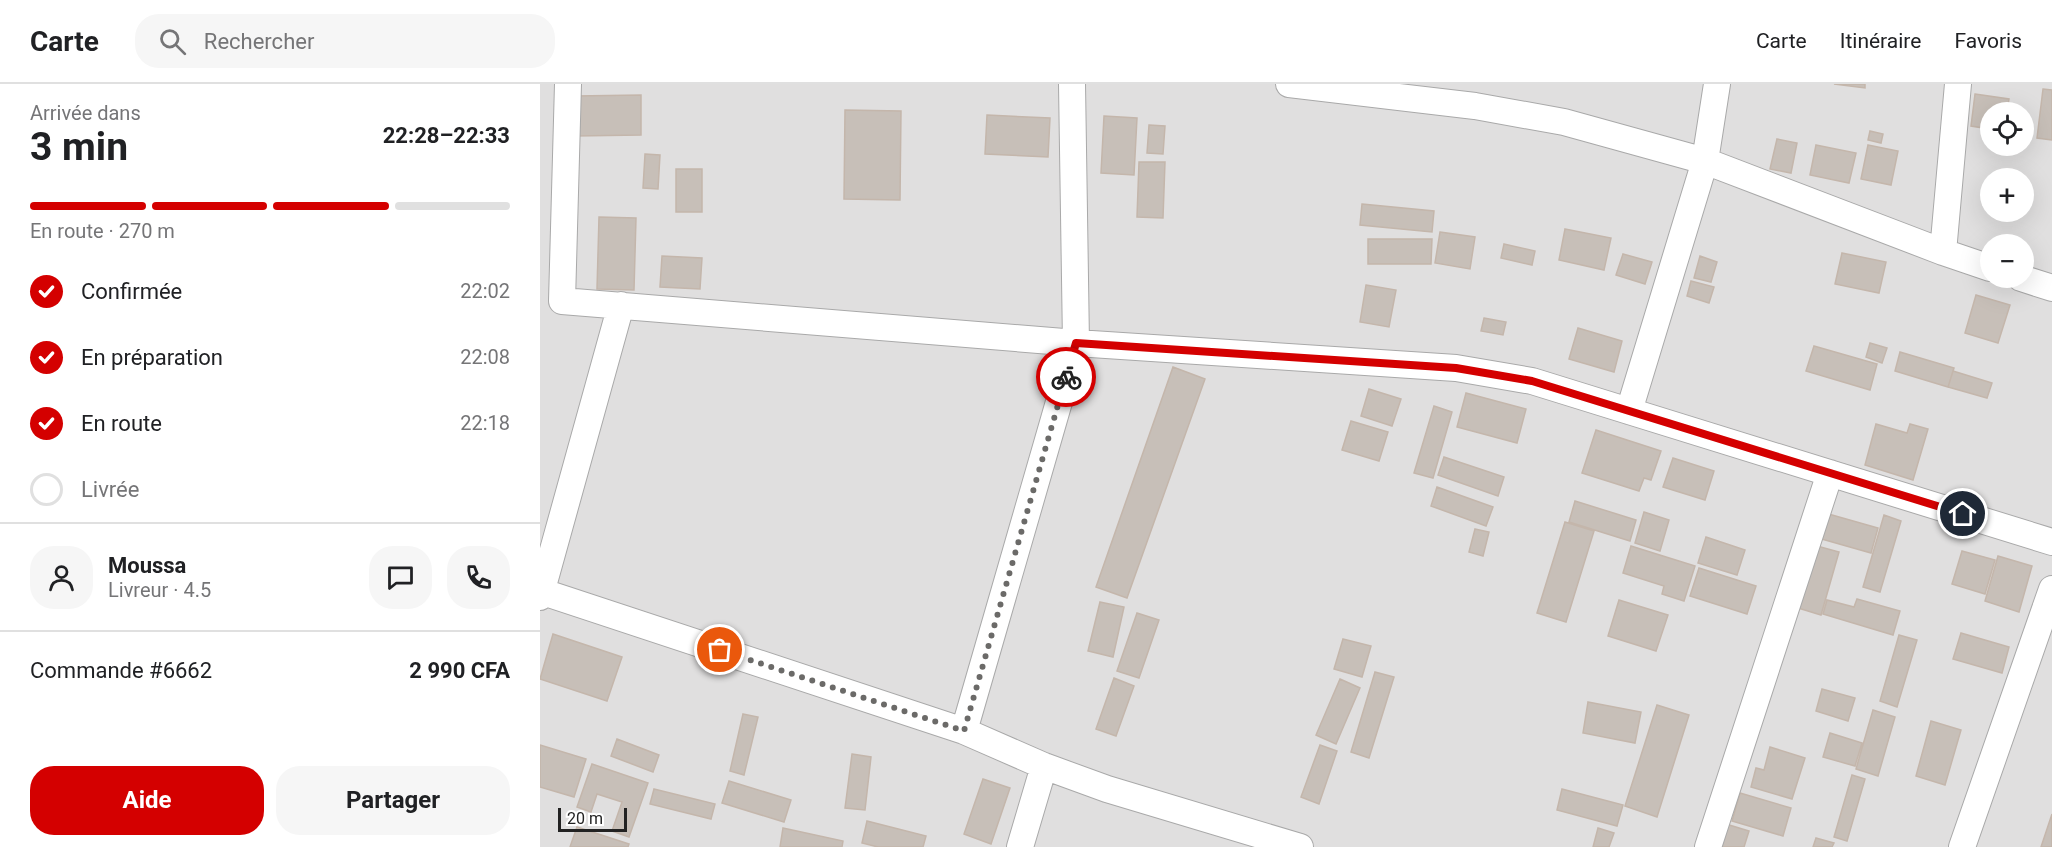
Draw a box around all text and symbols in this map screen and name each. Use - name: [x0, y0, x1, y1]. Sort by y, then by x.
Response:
- search box: [135, 14, 555, 68]
- text: Carte: [30, 25, 99, 58]
- icon: search: [156, 25, 189, 58]
- text: Rechercher: [204, 29, 314, 54]
- text: Carte: [1756, 29, 1807, 53]
- text: Itinéraire: [1840, 29, 1921, 53]
- text: Favoris: [1954, 29, 2022, 53]
- text: Arrivée dans: [30, 101, 141, 125]
- map controls: [1980, 102, 2034, 288]
- button: locate: [1980, 102, 2034, 156]
- text: 22:28–22:33: [383, 123, 510, 148]
- text: 3 min: [30, 124, 128, 170]
- button: +: [1980, 168, 2034, 222]
- text: En route · 270 m: [30, 219, 175, 243]
- button: −: [1980, 234, 2034, 288]
- icon: check: [30, 275, 63, 308]
- text: Confirmée: [81, 279, 182, 304]
- text: 22:02: [460, 279, 510, 303]
- icon: check: [30, 341, 63, 374]
- text: En préparation: [81, 345, 223, 370]
- text: 22:08: [460, 345, 510, 369]
- courier: [1036, 347, 1096, 407]
- icon: bike: [1050, 361, 1083, 394]
- icon: check: [30, 407, 63, 440]
- text: En route: [81, 411, 162, 436]
- text: 22:18: [460, 411, 510, 435]
- text: Livrée: [81, 477, 139, 502]
- pin: [1937, 488, 1988, 539]
- icon: home: [1946, 497, 1979, 530]
- button: person: [30, 546, 93, 609]
- button: chat: [369, 546, 432, 609]
- button: phone: [447, 546, 510, 609]
- text: Moussa: [108, 553, 186, 578]
- text: Livreur · 4.5: [108, 578, 211, 602]
- pin: [694, 624, 745, 675]
- icon: bag: [703, 633, 736, 666]
- text: Commande #6662: [30, 658, 212, 683]
- text: 2 990 CFA: [409, 658, 510, 683]
- button: Aide: [30, 766, 264, 835]
- button: Partager: [276, 766, 510, 835]
- scale bar: [558, 805, 627, 832]
- text: 20 m: [567, 809, 603, 828]

